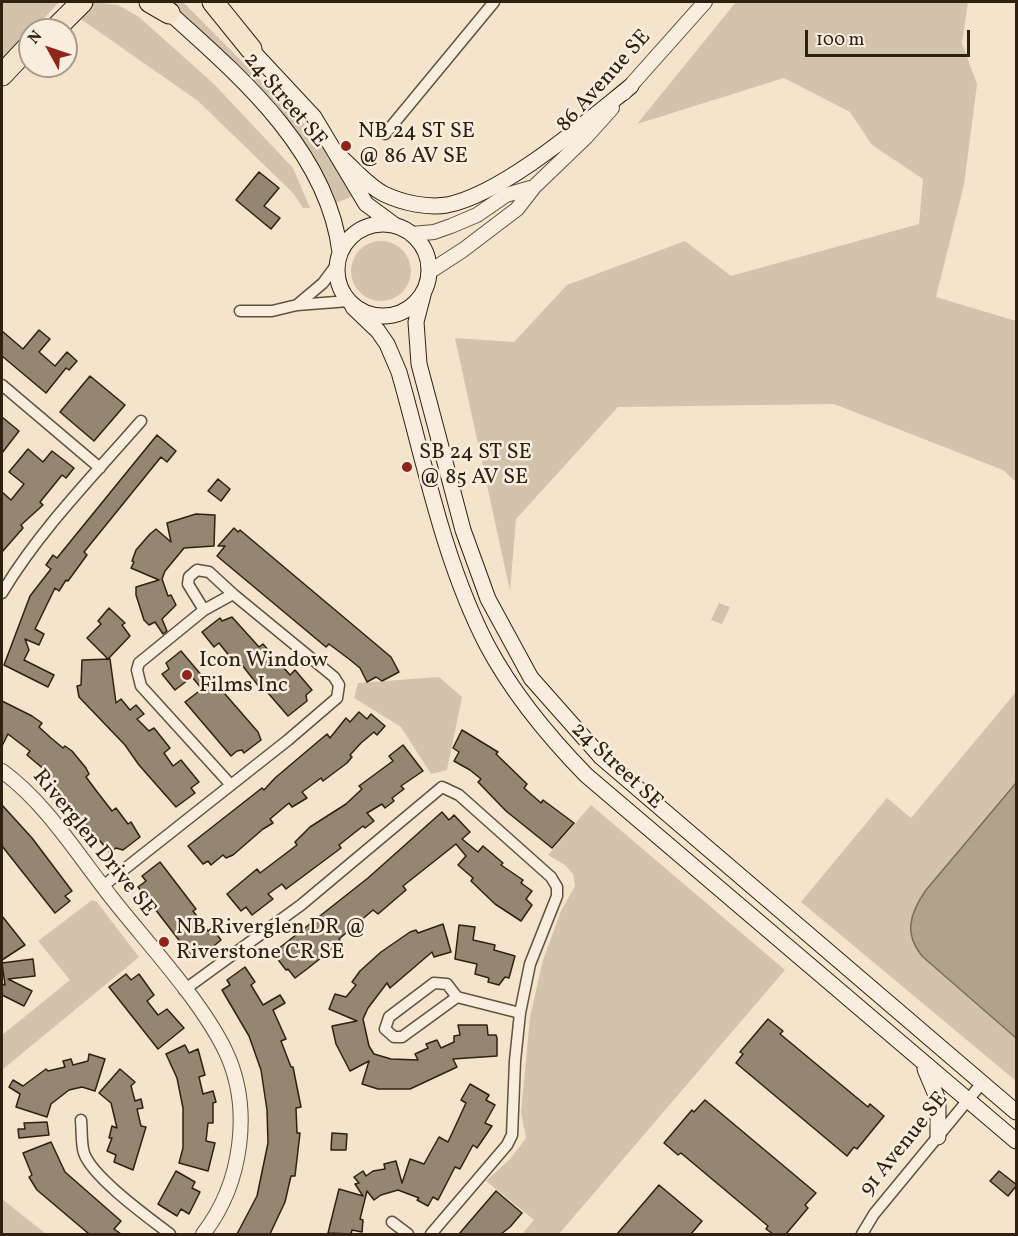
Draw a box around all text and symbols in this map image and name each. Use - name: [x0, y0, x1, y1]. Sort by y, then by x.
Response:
- north arrow: [18, 18, 78, 78]
- scale bar: [808, 18, 973, 56]
- street label: 86 Avenue SE: [552, 25, 658, 139]
- text: N: [24, 26, 48, 49]
- text: 100 m: [816, 28, 865, 53]
- street label: 24 Street SE: [237, 48, 331, 154]
- place label: NB 24 ST SE @ 86 AV SE: [358, 120, 475, 172]
- marker: NB 24 ST SE @ 86 AV SE: [339, 139, 353, 153]
- place label: SB 24 ST SE @ 85 AV SE: [419, 441, 532, 493]
- marker: SB 24 ST SE @ 85 AV SE: [400, 460, 414, 474]
- place label: Icon Window Films Inc: [199, 649, 328, 700]
- marker: Icon Window Films Inc: [180, 668, 194, 682]
- street label: 24 Street SE: [565, 718, 667, 816]
- street label: Riverglen Drive SE: [25, 765, 161, 923]
- place label: NB Riverglen DR @ Riverstone CR SE: [176, 916, 366, 968]
- marker: NB Riverglen DR @ Riverstone CR SE: [157, 935, 171, 949]
- street label: 91 Avenue SE: [855, 1088, 955, 1202]

